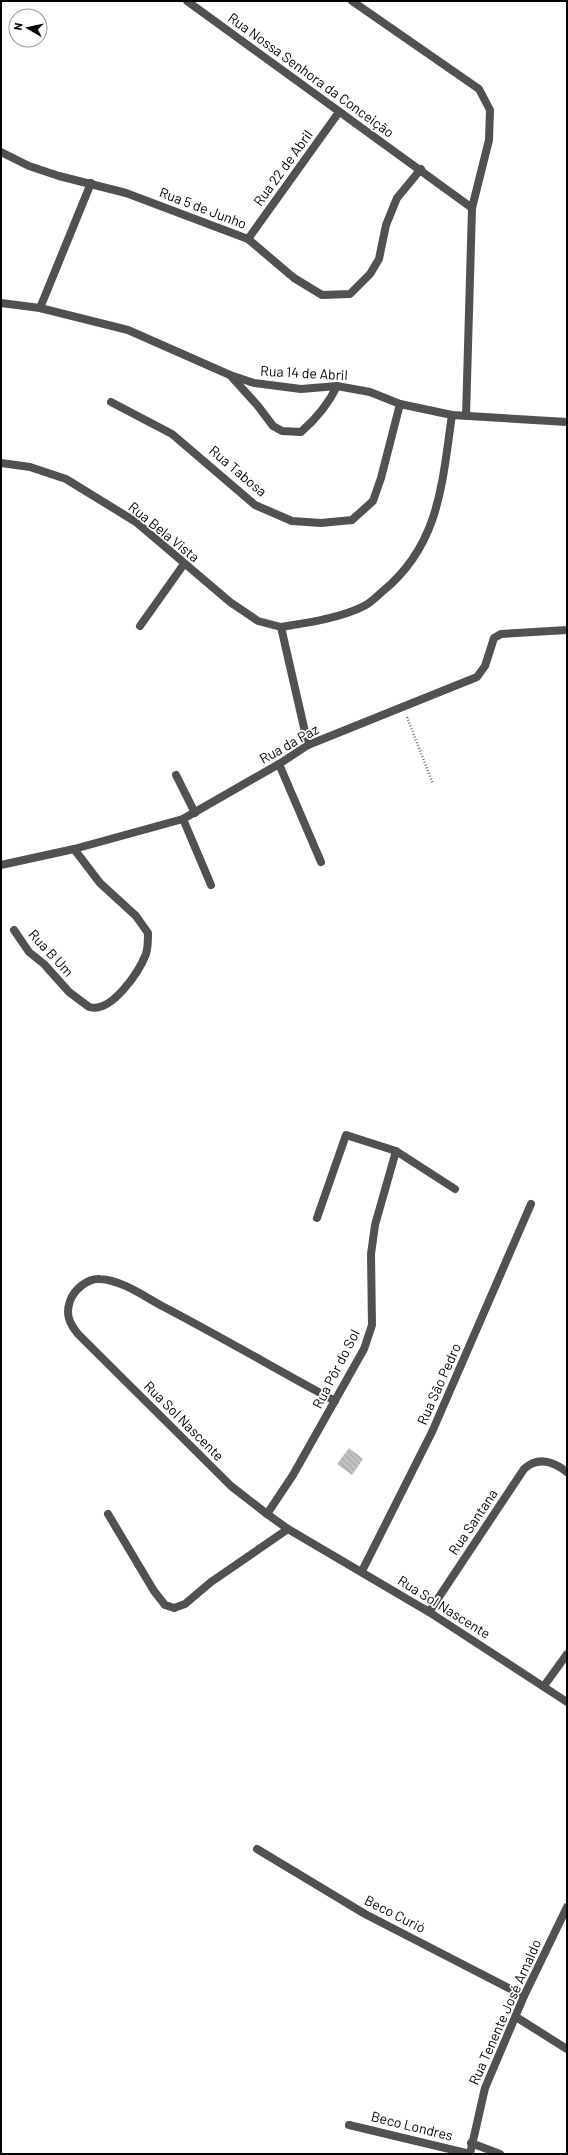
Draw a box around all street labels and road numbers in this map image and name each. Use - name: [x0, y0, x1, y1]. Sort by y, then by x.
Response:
- street label: Rua Nossa Senhora da Conceição: [225, 9, 398, 141]
- street label: Rua 22 de Abril: [249, 126, 316, 209]
- street label: Rua 5 de Junho: [157, 183, 249, 232]
- street label: Rua 14 de Abril: [260, 362, 348, 383]
- street label: Rua Tabosa: [206, 442, 271, 500]
- street label: Rua Bela Vista: [125, 498, 203, 565]
- street label: Rua da Paz: [256, 720, 321, 767]
- street label: Rua B Um: [25, 926, 77, 980]
- street label: Rua Pôr do Sol: [308, 1326, 363, 1411]
- street label: Rua São Pedro: [413, 1340, 464, 1427]
- street label: Rua Sol Nascente: [141, 1377, 228, 1464]
- street label: Rua Santana: [444, 1486, 501, 1558]
- street label: Rua Sol Nascente: [395, 1571, 494, 1642]
- street label: Beco Curió: [362, 1891, 429, 1936]
- street label: Rua Tenente José Arnaldo: [465, 1936, 544, 2087]
- street label: Beco Londres: [369, 2107, 455, 2144]

